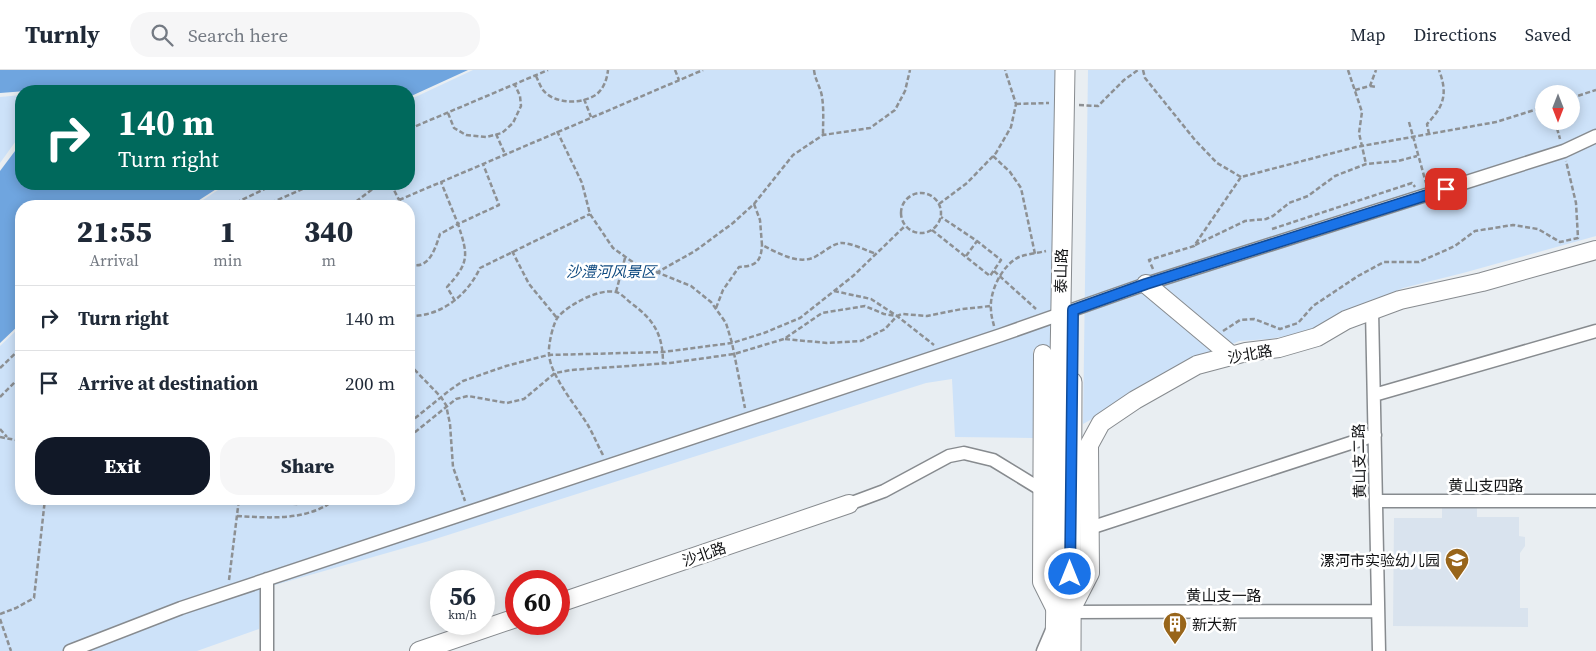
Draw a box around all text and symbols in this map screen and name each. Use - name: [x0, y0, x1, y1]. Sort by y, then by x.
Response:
- search box: [130, 12, 480, 57]
- text: Turnly: [25, 18, 100, 51]
- icon: search: [148, 21, 176, 49]
- text: Search here: [188, 22, 288, 48]
- text: Map: [1350, 22, 1386, 47]
- text: Directions: [1414, 22, 1497, 47]
- text: Saved: [1525, 22, 1571, 47]
- north arrow: [1535, 85, 1580, 130]
- map controls: [1535, 85, 1580, 130]
- text: 140 m: [118, 99, 214, 147]
- icon: right: [35, 105, 100, 170]
- text: Turn right: [118, 144, 219, 174]
- pin: [1425, 168, 1467, 210]
- icon: arrive: [1432, 175, 1460, 203]
- text: 21:55: [77, 211, 152, 252]
- text: 1: [219, 211, 236, 252]
- text: 340: [304, 211, 353, 252]
- street label: 泰山路: [1050, 248, 1072, 294]
- text: Arrival: [89, 249, 139, 271]
- text: min: [213, 249, 242, 271]
- text: m: [321, 249, 336, 271]
- park label: 沙澧河风景区: [566, 261, 658, 282]
- icon: right: [35, 304, 63, 332]
- text: Turn right: [78, 305, 169, 331]
- text: 140 m: [345, 305, 395, 331]
- street label: 沙北路: [1226, 340, 1274, 368]
- icon: arrive: [35, 369, 63, 397]
- text: Arrive at destination: [78, 370, 258, 396]
- text: 200 m: [345, 370, 395, 396]
- street label: 黄山支二路: [1348, 423, 1370, 499]
- button: Exit: [35, 437, 210, 495]
- button: Share: [220, 437, 395, 495]
- street label: 黄山支四路: [1448, 475, 1524, 496]
- street label: 沙北路: [679, 537, 729, 571]
- position arrow: [1043, 547, 1095, 599]
- school or university icon: 漯河市实验幼儿园: [1444, 547, 1470, 581]
- place label: 漯河市实验幼儿园: [1320, 550, 1440, 571]
- speed limit sign: 60: [505, 570, 570, 635]
- text: 56: [449, 579, 476, 613]
- street label: 黄山支一路: [1186, 585, 1262, 606]
- text: km/h: [448, 607, 477, 623]
- building icon: 新大新: [1162, 611, 1188, 645]
- place label: 新大新: [1192, 614, 1237, 635]

